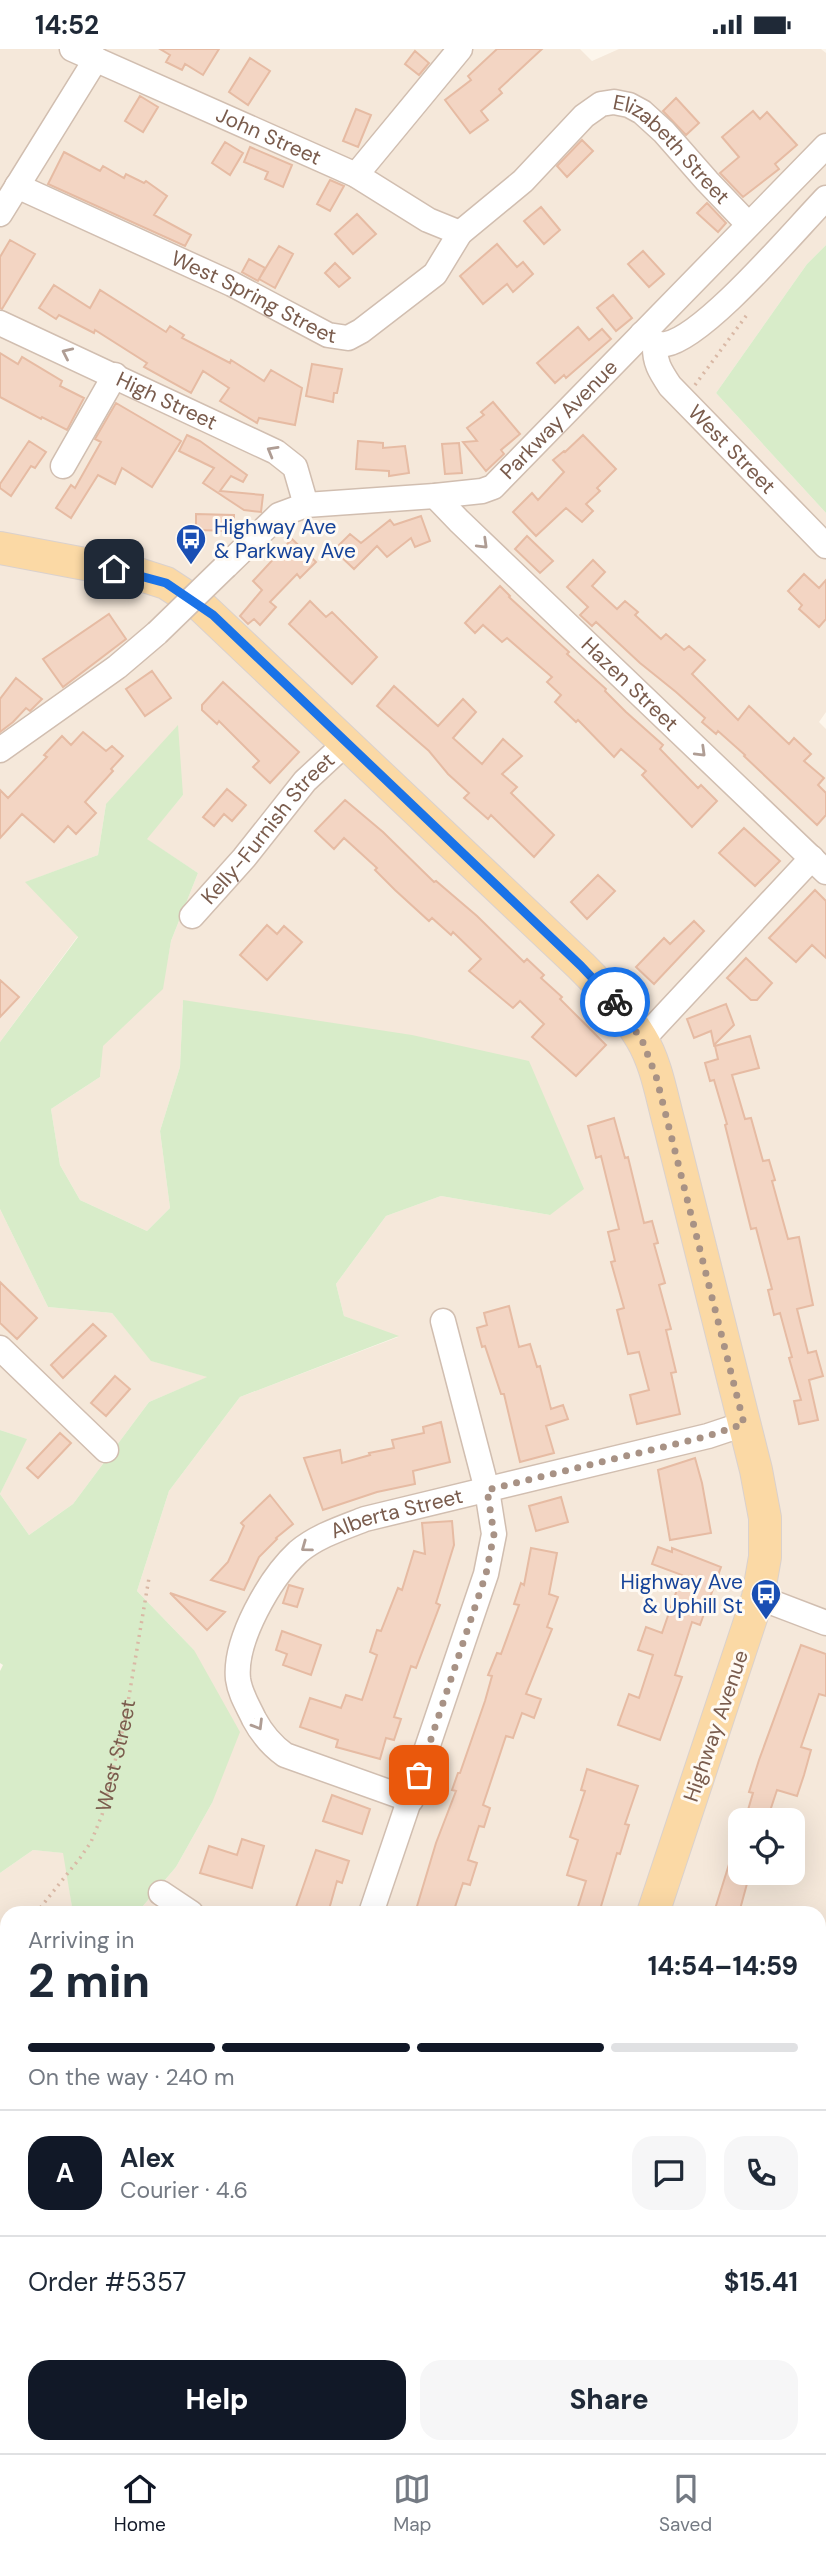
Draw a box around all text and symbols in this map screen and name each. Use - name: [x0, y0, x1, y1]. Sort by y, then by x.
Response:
- text: 14:52: [35, 8, 99, 42]
- street label: Elizabeth Street: [611, 88, 736, 210]
- street label: John Street: [212, 101, 326, 172]
- street label: West Spring Street: [167, 244, 338, 350]
- one-way arrow: [61, 347, 74, 361]
- street label: Parkway Avenue: [494, 354, 624, 485]
- street label: High Street: [112, 365, 222, 437]
- street label: West Street: [682, 398, 782, 500]
- one-way arrow: [267, 446, 279, 459]
- place label: Highway Ave & Parkway Ave: [214, 513, 356, 565]
- bus stop icon: Highway Ave & Parkway Ave: [174, 522, 208, 566]
- one-way arrow: [475, 536, 488, 549]
- pin: [84, 539, 144, 599]
- icon: home: [95, 550, 133, 588]
- street label: Hazen Street: [575, 631, 684, 738]
- one-way arrow: [693, 743, 706, 756]
- street label: Kelly-Furnish Street: [195, 746, 341, 910]
- courier: [580, 967, 650, 1037]
- icon: bike: [596, 983, 634, 1021]
- street label: Alberta Street: [326, 1482, 466, 1545]
- one-way arrow: [301, 1539, 314, 1551]
- place label: Highway Ave & Uphill St: [621, 1568, 743, 1620]
- bus stop icon: Highway Ave & Uphill St: [749, 1577, 783, 1621]
- street label: Highway Avenue: [677, 1646, 755, 1805]
- street label: West Street: [89, 1697, 142, 1815]
- one-way arrow: [250, 1717, 263, 1730]
- pin: [389, 1745, 449, 1805]
- icon: bag: [400, 1756, 438, 1794]
- map controls: [728, 1808, 805, 1885]
- button: locate: [728, 1808, 805, 1885]
- text: Arriving in: [28, 1925, 134, 1955]
- text: 14:54–14:59: [648, 1949, 798, 1983]
- text: 2 min: [28, 1951, 150, 2011]
- text: On the way · 240 m: [28, 2062, 235, 2092]
- button: chat: [632, 2136, 706, 2210]
- button: phone: [724, 2136, 798, 2210]
- text: Alex: [120, 2141, 175, 2175]
- text: A: [56, 2156, 74, 2190]
- text: Courier · 4.6: [120, 2175, 248, 2205]
- text: Order #5357: [28, 2265, 186, 2299]
- text: $15.41: [724, 2265, 798, 2299]
- button: Help: [28, 2360, 406, 2440]
- button: Share: [420, 2360, 798, 2440]
- tab: Home: [114, 2470, 166, 2537]
- tab: Map: [393, 2470, 431, 2537]
- tab: Saved: [659, 2470, 712, 2537]

